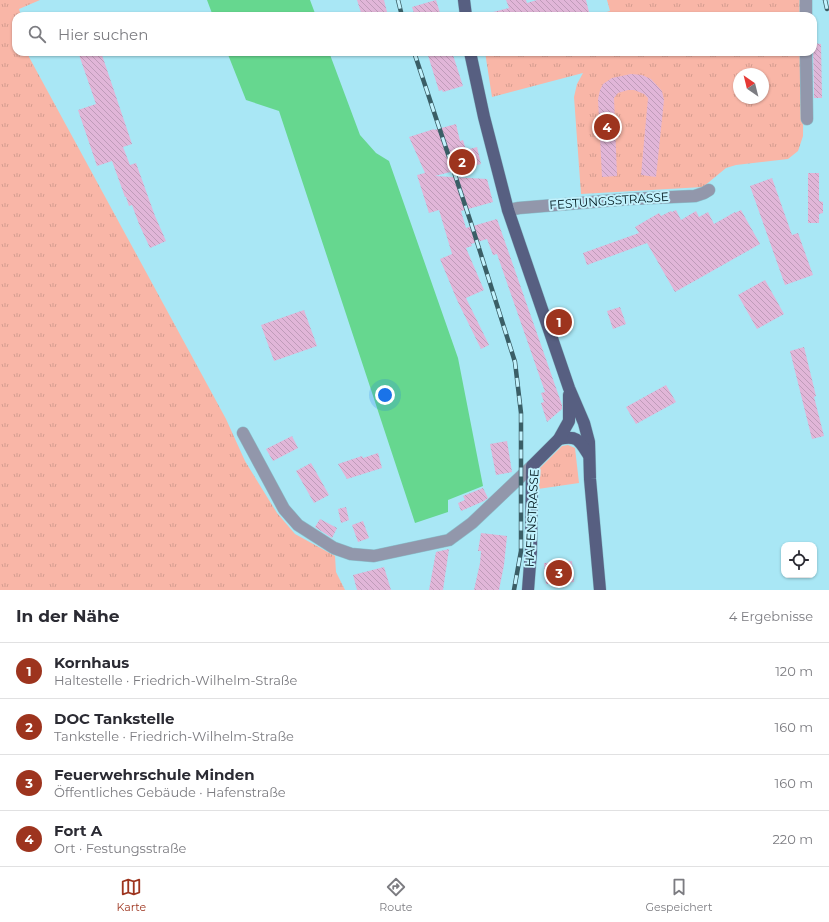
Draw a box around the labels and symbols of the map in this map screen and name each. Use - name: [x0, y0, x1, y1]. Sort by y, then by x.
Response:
- north arrow: [733, 68, 769, 104]
- pin: 4: [594, 112, 620, 142]
- pin: 2: [449, 147, 475, 177]
- street label: FESTUNGSSTRASSE: [549, 189, 669, 212]
- pin: 1: [546, 307, 572, 337]
- your location: [375, 385, 395, 405]
- street label: HAFENSTRASSE: [521, 469, 542, 567]
- pin: 3: [546, 558, 572, 588]

